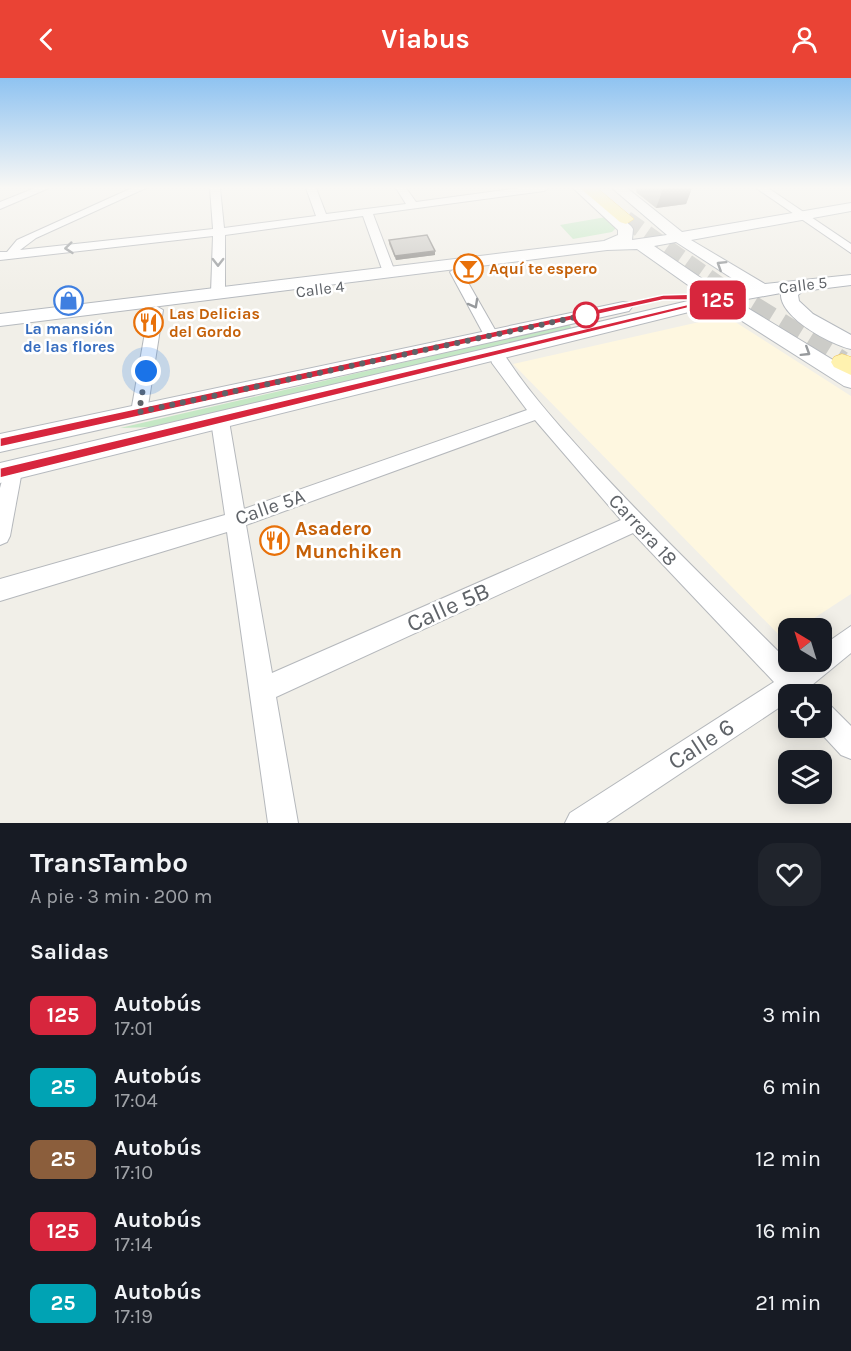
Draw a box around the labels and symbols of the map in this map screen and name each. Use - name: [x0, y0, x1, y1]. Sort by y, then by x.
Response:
- one-way arrow: [65, 241, 74, 254]
- bar icon: Aquí te espero: [452, 252, 484, 284]
- one-way arrow: [212, 257, 224, 266]
- place label: Aquí te espero: [489, 259, 597, 278]
- one-way arrow: [717, 260, 727, 272]
- street label: Calle 5: [778, 273, 828, 297]
- street label: Calle 4: [295, 277, 345, 301]
- line badge: 125: [684, 280, 752, 320]
- shop icon: La mansión de las flores: [53, 284, 85, 316]
- one-way arrow: [466, 297, 478, 308]
- unlabelled marker: [573, 302, 599, 328]
- place label: Las Delicias del Gordo: [169, 304, 260, 341]
- restaurant icon: Las Delicias del Gordo: [132, 306, 164, 338]
- place label: La mansión de las flores: [23, 319, 115, 356]
- one-way arrow: [800, 344, 810, 356]
- your location: [131, 356, 161, 386]
- street label: Calle 5A: [232, 484, 308, 530]
- street label: Carrera 18: [604, 489, 682, 571]
- place label: Asadero Munchiken: [295, 517, 402, 563]
- restaurant icon: Asadero Munchiken: [258, 524, 290, 556]
- street label: Calle 5B: [402, 576, 494, 638]
- north arrow: [778, 618, 832, 672]
- street label: Calle 6: [663, 712, 739, 776]

